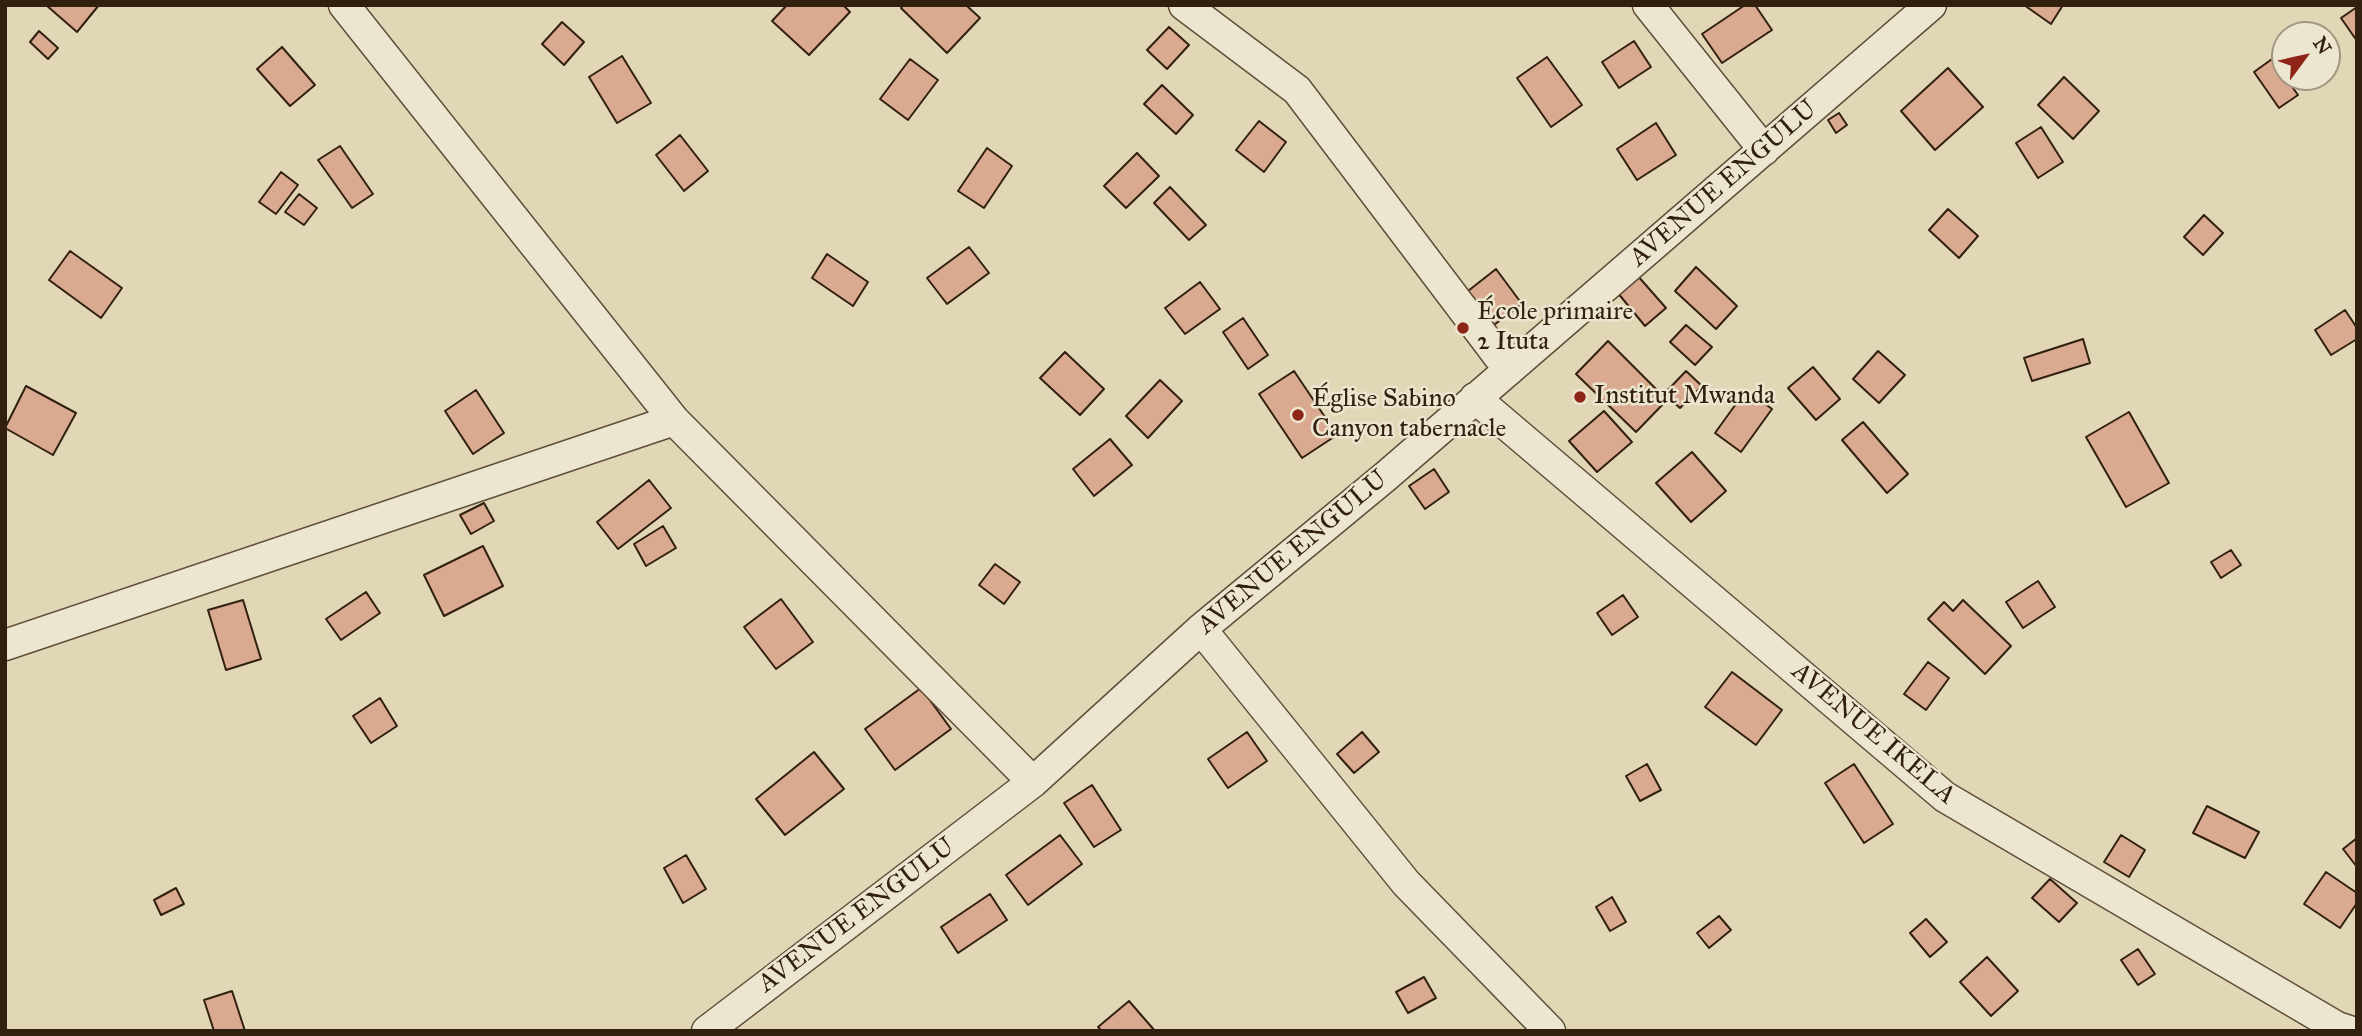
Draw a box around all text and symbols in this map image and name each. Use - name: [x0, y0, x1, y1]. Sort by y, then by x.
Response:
- north arrow: [2271, 21, 2341, 91]
- text: N: [2308, 32, 2336, 58]
- street label: AVENUE ENGULU: [1624, 94, 1824, 274]
- place label: École primaire 2 Ituta: [1477, 297, 1633, 358]
- marker: École primaire 2 Ituta: [1455, 320, 1471, 336]
- place label: Institut Mwanda: [1594, 381, 1775, 413]
- place label: Église Sabino Canyon tabernacle: [1312, 384, 1506, 446]
- marker: Institut Mwanda: [1572, 389, 1588, 405]
- marker: Église Sabino Canyon tabernacle: [1290, 407, 1306, 423]
- street label: AVENUE ENGULU: [1192, 465, 1394, 641]
- street label: AVENUE IKELA: [1785, 656, 1961, 812]
- street label: AVENUE ENGULU: [753, 832, 961, 1000]

